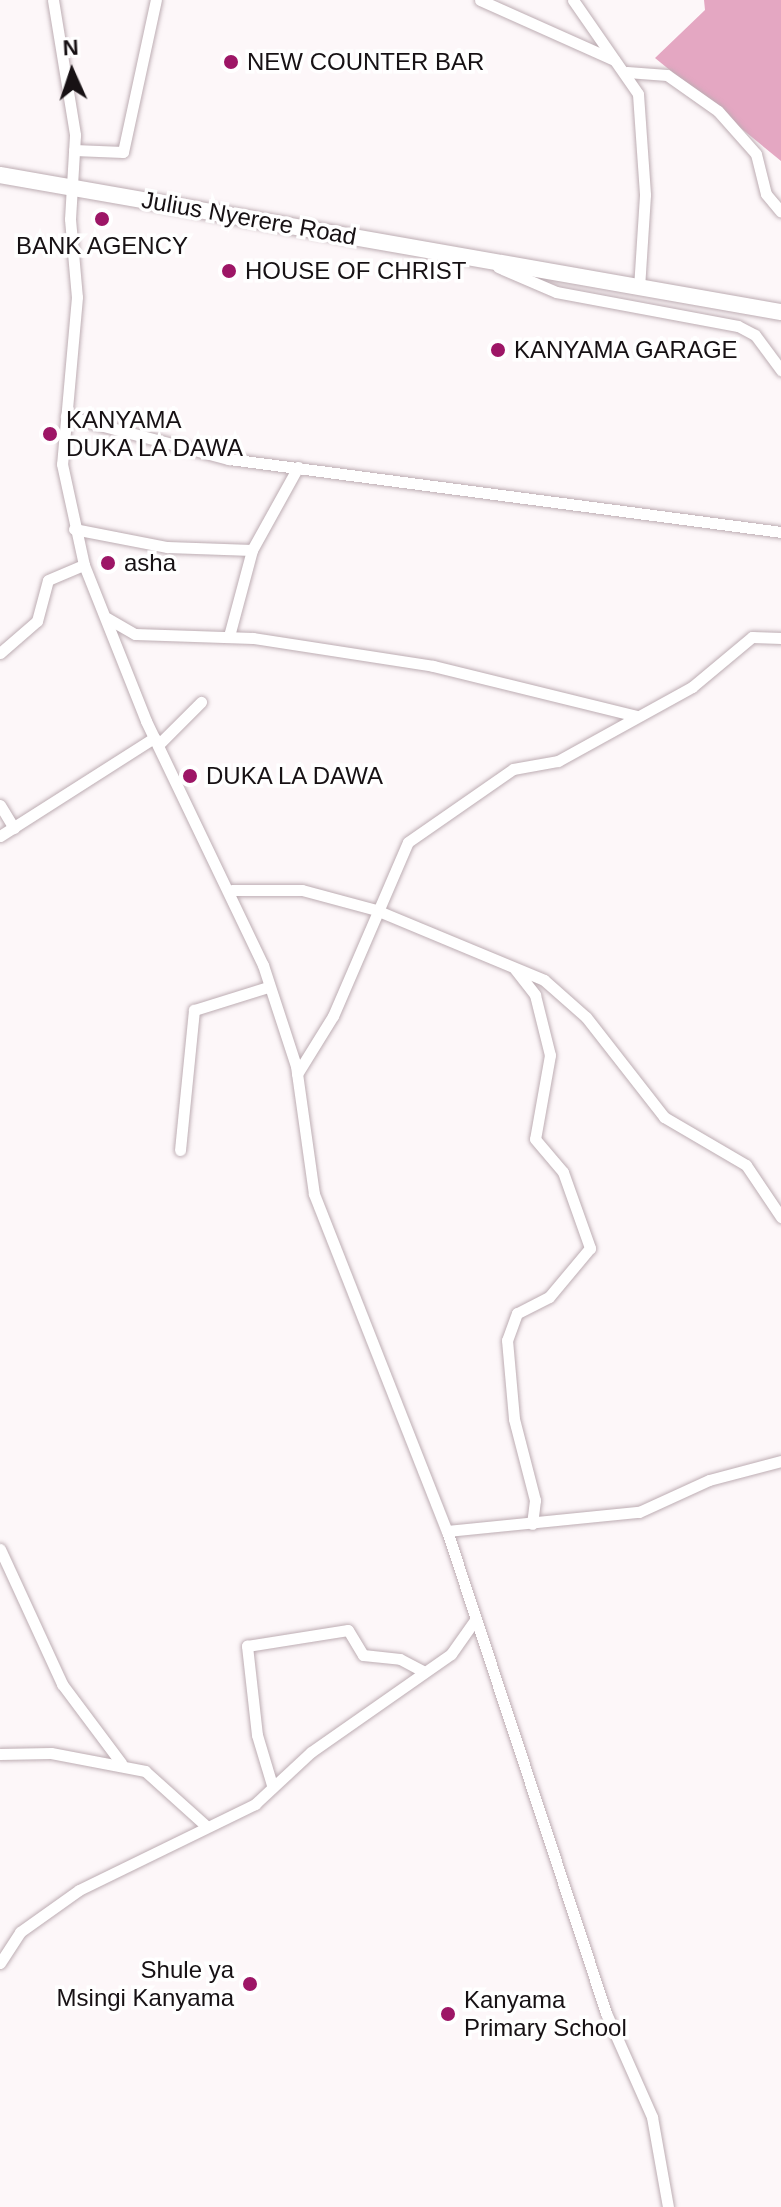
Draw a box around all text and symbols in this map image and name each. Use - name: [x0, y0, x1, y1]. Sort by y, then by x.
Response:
- north arrow: [32, 32, 112, 112]
- text: N: [62, 35, 79, 60]
- place label: NEW COUNTER BAR: [247, 48, 484, 76]
- marker: NEW COUNTER BAR: [222, 53, 240, 71]
- street label: Julius Nyerere Road: [139, 185, 359, 251]
- marker: BANK AGENCY: [93, 210, 111, 228]
- place label: BANK AGENCY: [15, 232, 189, 260]
- place label: HOUSE OF CHRIST: [245, 257, 466, 285]
- marker: HOUSE OF CHRIST: [220, 262, 238, 280]
- place label: KANYAMA GARAGE: [514, 336, 739, 364]
- marker: KANYAMA GARAGE: [489, 341, 507, 359]
- place label: KANYAMA DUKA LA DAWA: [66, 406, 246, 462]
- marker: KANYAMA DUKA LA DAWA: [41, 425, 59, 443]
- place label: asha: [124, 549, 176, 577]
- marker: asha: [99, 554, 117, 572]
- place label: DUKA LA DAWA: [206, 762, 386, 790]
- marker: DUKA LA DAWA: [181, 767, 199, 785]
- place label: Shule ya Msingi Kanyama: [57, 1956, 234, 2012]
- marker: Shule ya Msingi Kanyama: [241, 1975, 259, 1993]
- place label: Kanyama Primary School: [464, 1986, 627, 2042]
- marker: Kanyama Primary School: [439, 2005, 457, 2023]

